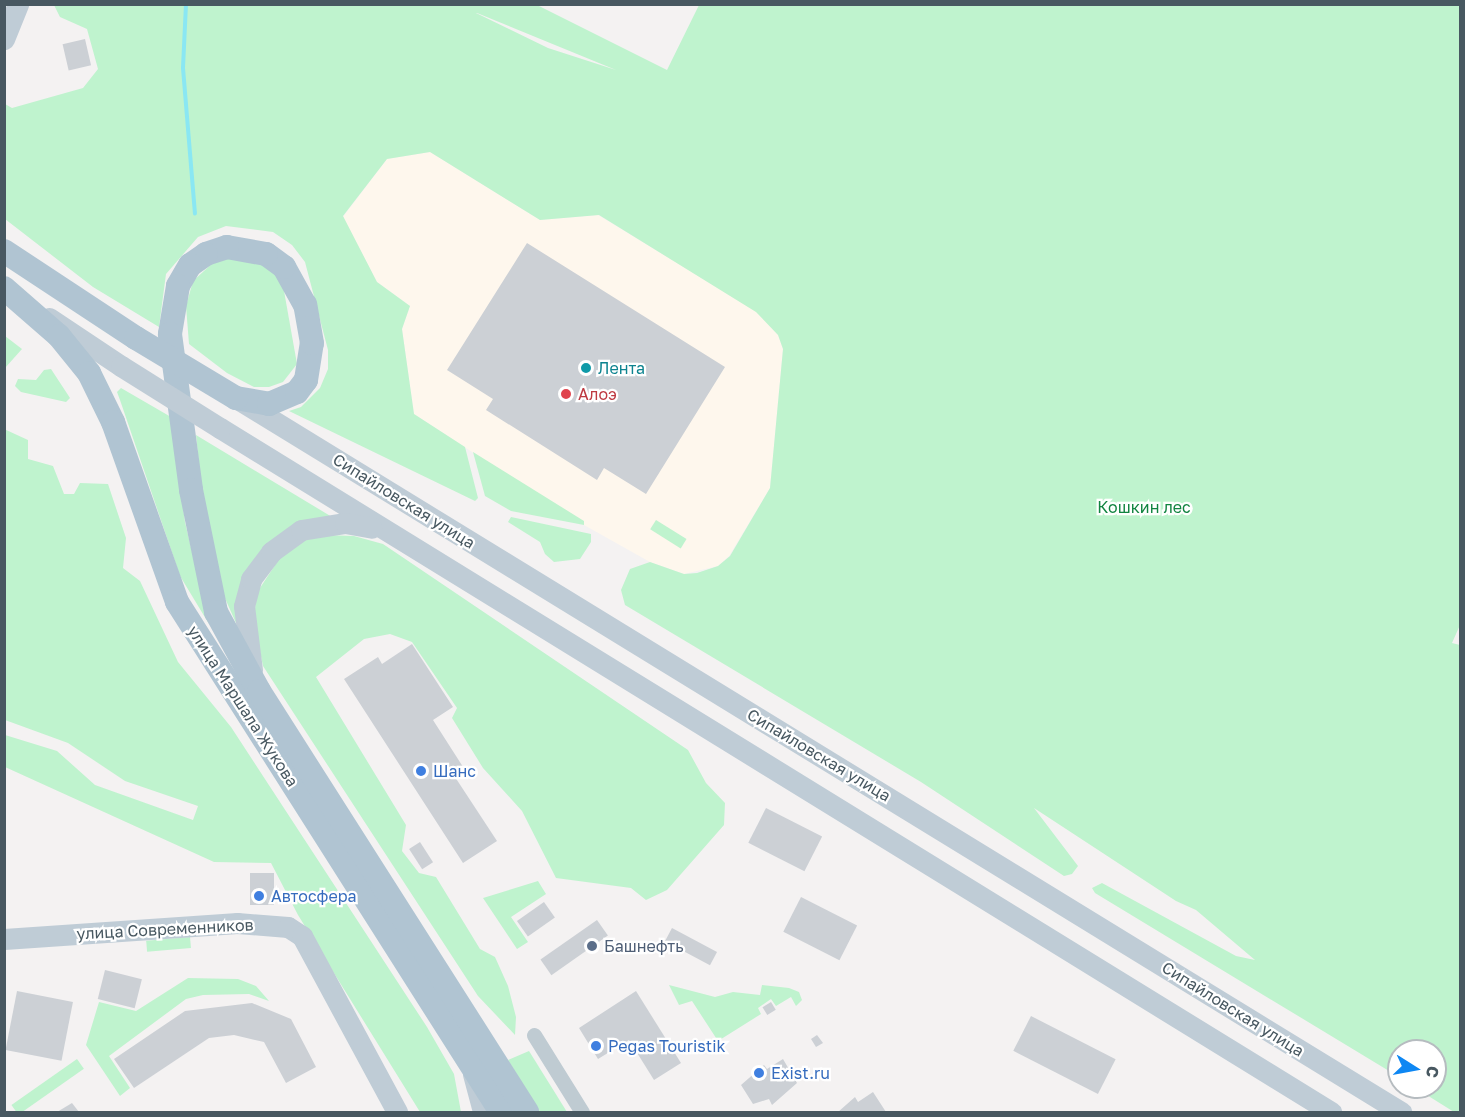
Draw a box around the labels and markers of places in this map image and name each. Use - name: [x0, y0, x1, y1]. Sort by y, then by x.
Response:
- place label: Лента: [598, 358, 645, 378]
- marker: Лента: [579, 361, 593, 375]
- place label: Алоэ: [578, 384, 617, 404]
- marker: Алоэ: [559, 387, 573, 401]
- place label: Шанс: [433, 761, 476, 781]
- marker: Шанс: [414, 764, 428, 778]
- place label: Автосфера: [271, 886, 357, 906]
- marker: Автосфера: [252, 889, 266, 903]
- place label: Башнефть: [604, 936, 684, 956]
- marker: Башнефть: [585, 939, 599, 953]
- place label: Pegas Touristik: [608, 1036, 725, 1056]
- marker: Pegas Touristik: [589, 1039, 603, 1053]
- place label: Exist.ru: [771, 1063, 830, 1083]
- marker: Exist.ru: [752, 1066, 766, 1080]

